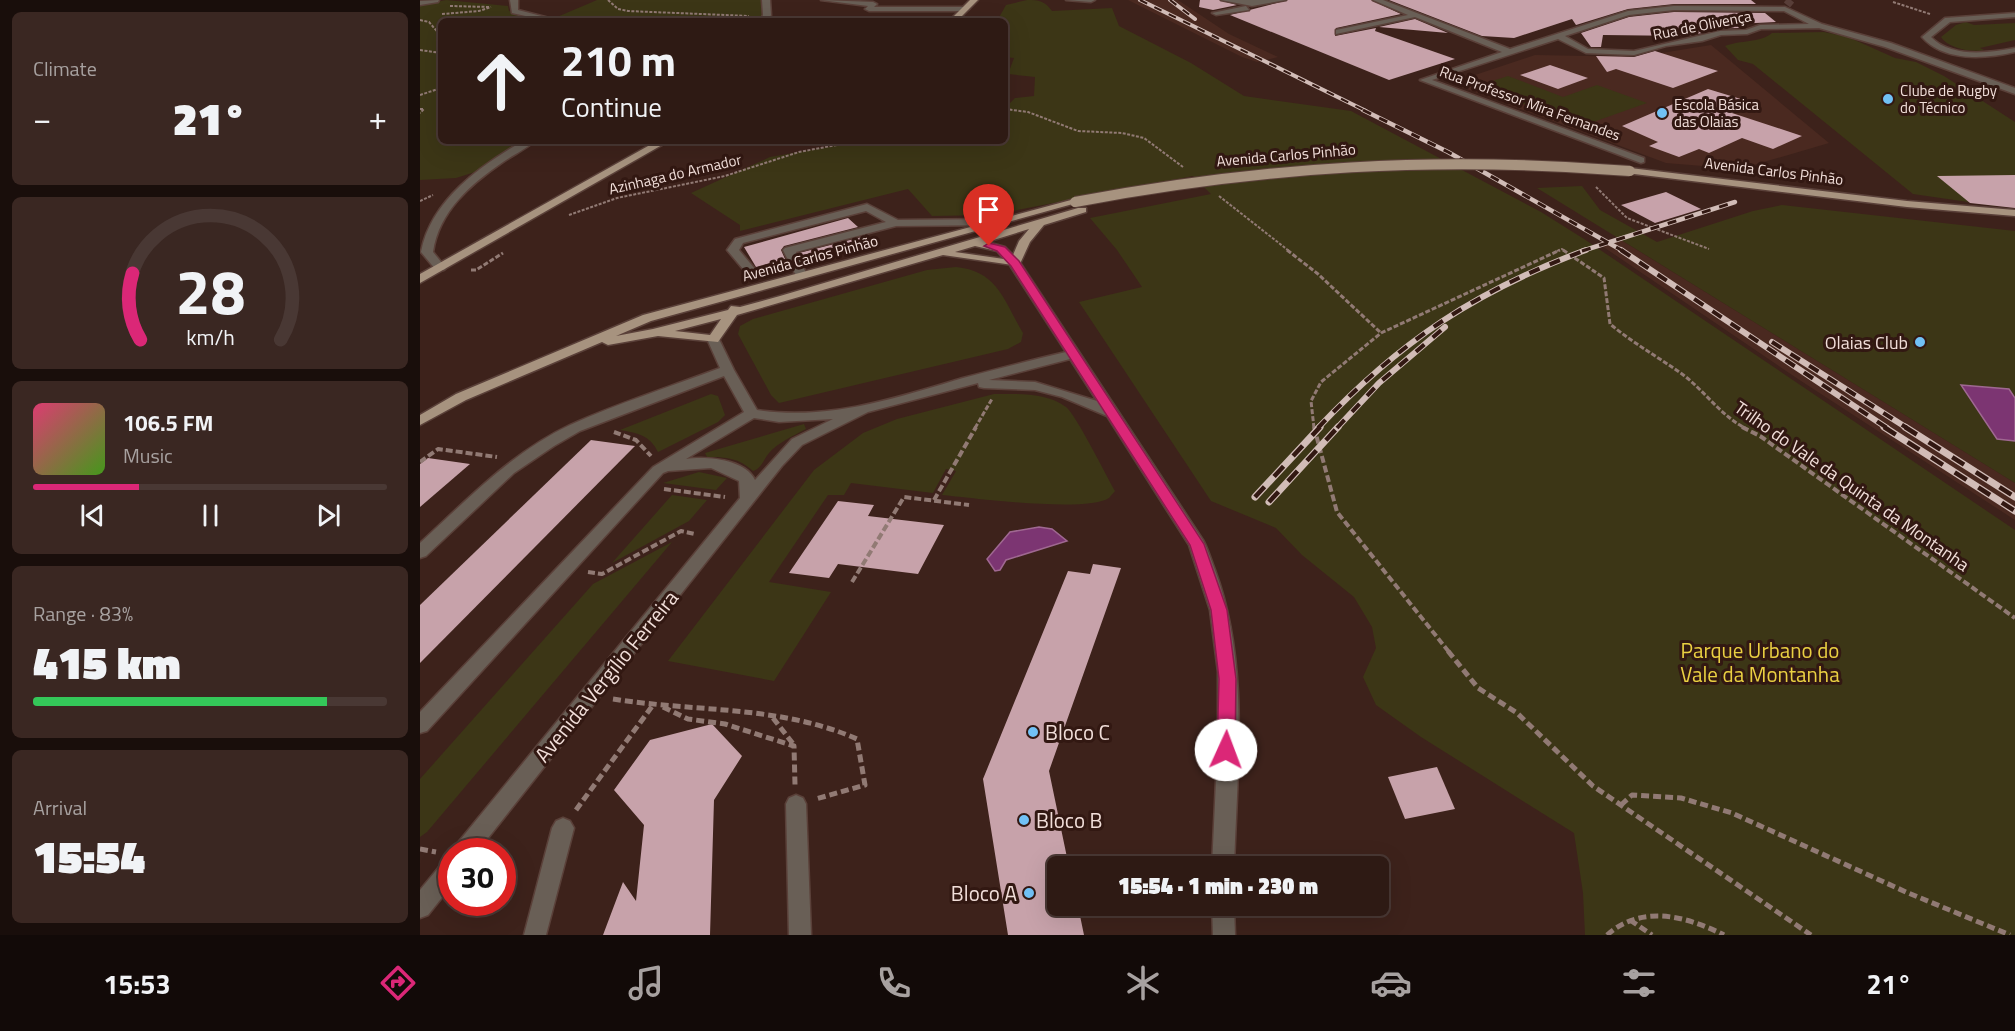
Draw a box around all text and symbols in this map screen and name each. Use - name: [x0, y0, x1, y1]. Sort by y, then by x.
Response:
- street label: Rua de Olivença: [1651, 4, 1754, 46]
- text: 210 m: [561, 28, 676, 92]
- icon: ahead: [462, 42, 540, 120]
- text: Climate: [33, 53, 97, 84]
- street label: Rua Professor Mira Fernandes: [1436, 60, 1624, 146]
- place label: Clube de Rugby do Técnico: [1900, 79, 1997, 119]
- text: 21°: [173, 84, 247, 152]
- text: Continue: [561, 86, 662, 127]
- marker: Clube de Rugby do Técnico: [1881, 92, 1895, 106]
- text: −: [33, 93, 51, 143]
- text: +: [369, 93, 387, 143]
- place label: Escola Básica das Olaias: [1674, 93, 1759, 133]
- marker: Escola Básica das Olaias: [1655, 106, 1669, 120]
- street label: Avenida Carlos Pinhão: [1215, 137, 1357, 173]
- street label: Azinhaga do Armador: [606, 148, 744, 200]
- street label: Avenida Carlos Pinhão: [1703, 151, 1845, 191]
- pin: [963, 184, 1014, 246]
- icon: arrive: [972, 193, 1005, 226]
- street label: Avenida Carlos Pinhão: [740, 229, 881, 287]
- text: 28: [175, 243, 245, 338]
- text: km/h: [186, 321, 234, 353]
- place label: Olaias Club: [1825, 329, 1908, 356]
- marker: Olaias Club: [1913, 335, 1927, 349]
- street label: Trilho do Vale da Quinta da Montanha: [1729, 394, 1975, 578]
- text: 106.5 FM: [123, 406, 213, 440]
- text: Music: [123, 440, 173, 471]
- icon: previous: [76, 499, 109, 532]
- icon: pause: [194, 499, 227, 532]
- icon: next: [312, 499, 345, 532]
- street label: Avenida Vergílio Ferreira: [526, 583, 686, 769]
- text: Range · 83%: [33, 598, 133, 629]
- text: 415 km: [33, 628, 181, 696]
- park label: Parque Urbano do Vale da Montanha: [1680, 634, 1840, 690]
- place label: Bloco C: [1045, 716, 1110, 748]
- position arrow: [1194, 718, 1258, 782]
- marker: Bloco C: [1026, 725, 1040, 739]
- text: Arrival: [33, 792, 87, 823]
- place label: Bloco B: [1036, 804, 1103, 836]
- marker: Bloco B: [1017, 813, 1031, 827]
- text: 15:54: [33, 822, 145, 890]
- speed limit sign: 30: [438, 838, 516, 916]
- text: 15:54 · 1 min · 230 m: [1118, 869, 1318, 903]
- place label: Bloco A: [951, 877, 1017, 909]
- marker: Bloco A: [1022, 886, 1036, 900]
- icon: directions: [377, 962, 419, 1004]
- icon: music: [625, 962, 667, 1004]
- icon: phone: [873, 962, 915, 1004]
- icon: climate: [1122, 962, 1164, 1004]
- icon: car: [1370, 962, 1412, 1004]
- icon: filters: [1618, 962, 1660, 1004]
- text: 15:53: [103, 963, 171, 1004]
- text: 21°: [1866, 963, 1912, 1004]

